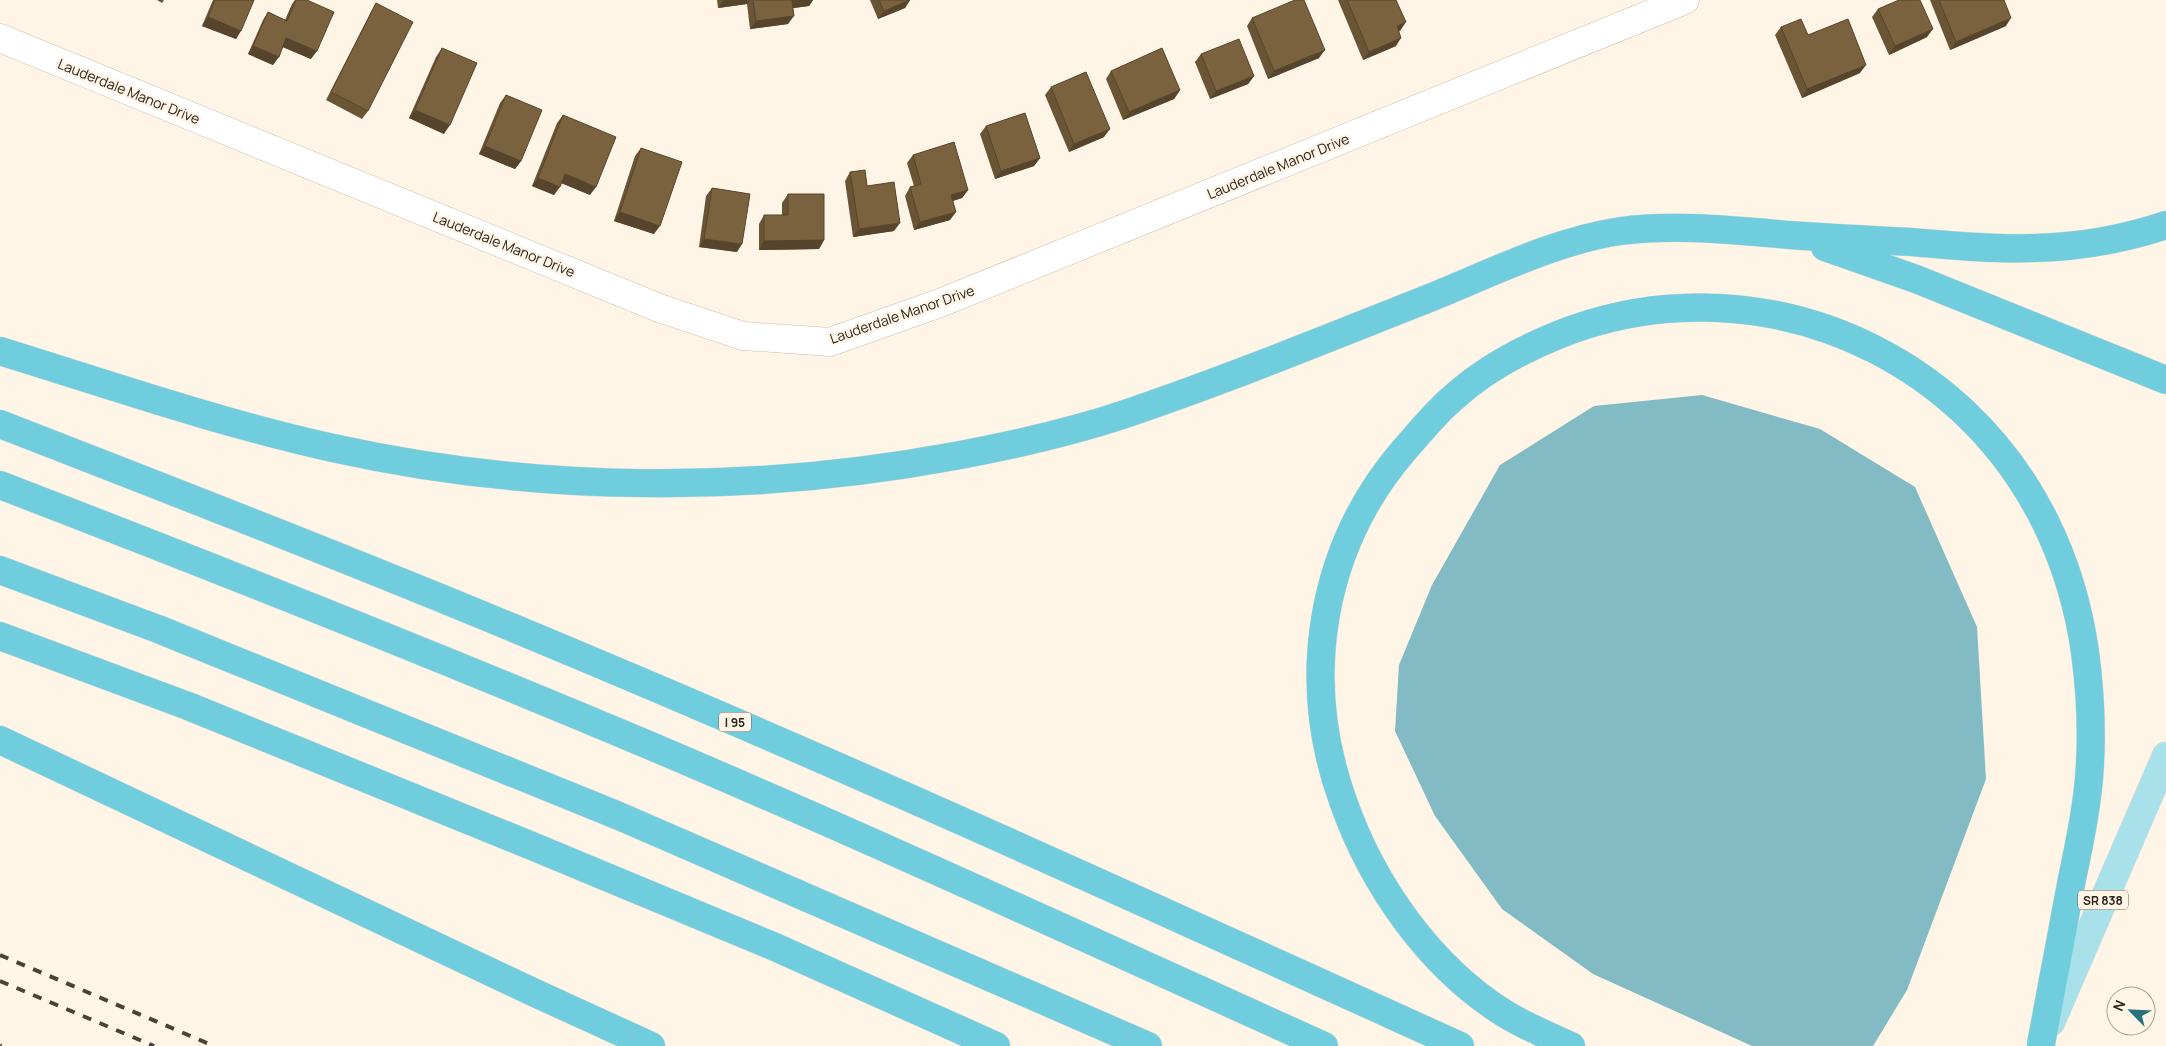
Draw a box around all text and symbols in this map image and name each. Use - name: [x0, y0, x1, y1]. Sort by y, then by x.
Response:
- street label: Lauderdale Manor Drive: [55, 54, 203, 128]
- street label: Lauderdale Manor Drive: [1204, 129, 1352, 203]
- street label: Lauderdale Manor Drive: [430, 207, 578, 281]
- street label: Lauderdale Manor Drive: [827, 280, 977, 348]
- road number: I 95: [719, 712, 751, 732]
- road number: SR 838: [2078, 890, 2128, 910]
- north arrow: [2106, 986, 2156, 1036]
- text: N: [2108, 997, 2129, 1014]

